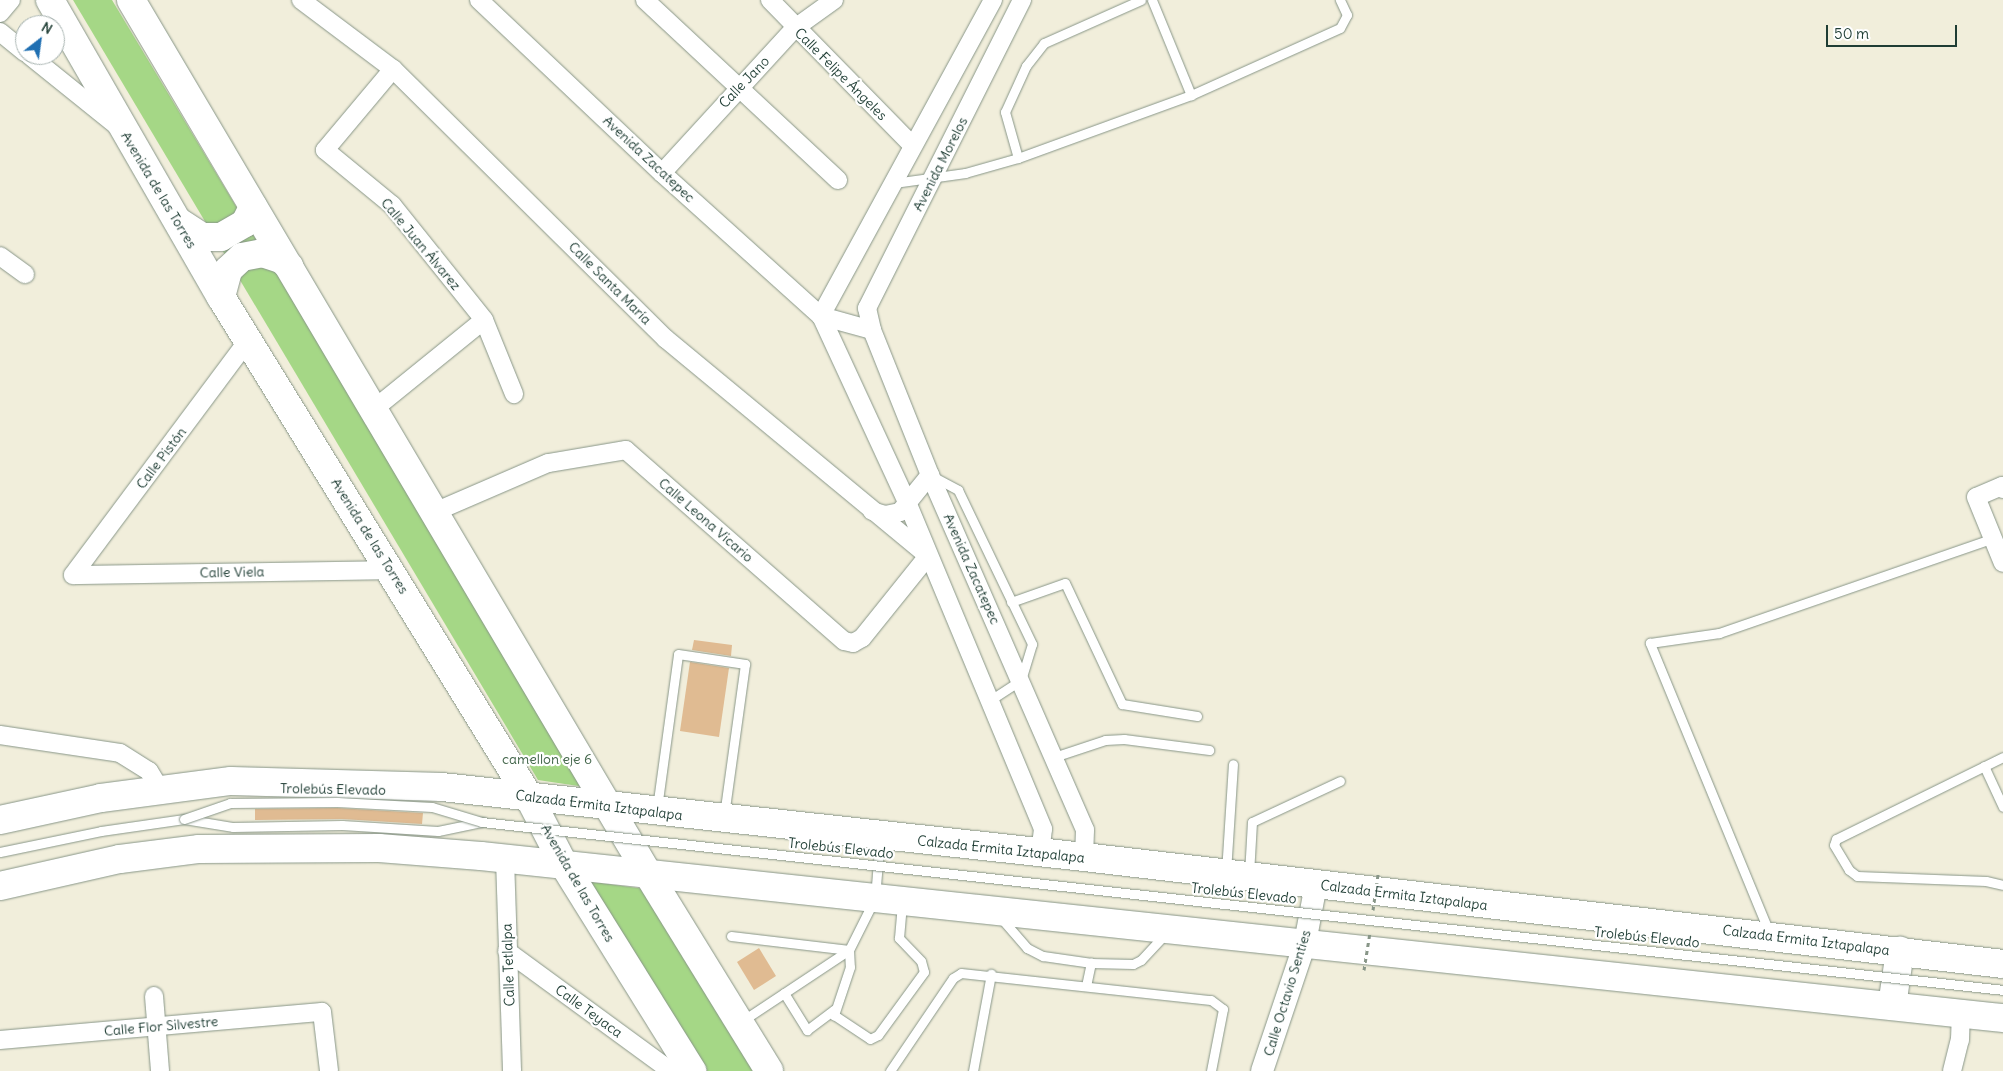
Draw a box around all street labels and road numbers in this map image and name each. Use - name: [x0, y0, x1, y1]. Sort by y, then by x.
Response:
- street label: Calle Felipe Ángeles: [791, 24, 891, 124]
- street label: Calle Jano: [715, 53, 773, 111]
- street label: Avenida Zacatepec: [600, 112, 698, 206]
- street label: Avenida Morelos: [909, 114, 971, 214]
- street label: Avenida de las Torres: [118, 129, 200, 251]
- street label: Calle Juan Álvarez: [378, 194, 464, 294]
- street label: Calle Santa María: [565, 238, 655, 328]
- street label: Calle Pistón: [132, 424, 190, 492]
- street label: Calle Leona Vicario: [655, 474, 757, 566]
- street label: Avenida de las Torres: [328, 475, 412, 597]
- street label: Avenida Zacatepec: [940, 511, 1004, 627]
- street label: Calle Viela: [199, 563, 265, 581]
- street label: Trolebús Elevado: [280, 780, 386, 798]
- street label: Calzada Ermita Iztapalapa: [514, 786, 684, 824]
- street label: Avenida de las Torres: [537, 821, 619, 945]
- street label: Calzada Ermita Iztapalapa: [916, 832, 1086, 866]
- street label: Trolebús Elevado: [788, 834, 894, 862]
- street label: Calzada Ermita Iztapalapa: [1319, 876, 1489, 914]
- street label: Trolebús Elevado: [1191, 879, 1297, 907]
- street label: Calzada Ermita Iztapalapa: [1721, 921, 1891, 959]
- street label: Calle Tetlalpa: [498, 923, 518, 1007]
- street label: Trolebús Elevado: [1594, 923, 1700, 951]
- street label: Calle Octavio Senties: [1260, 928, 1314, 1058]
- street label: Calle Teyaca: [552, 981, 626, 1041]
- street label: Calle Flor Silvestre: [103, 1013, 219, 1039]

